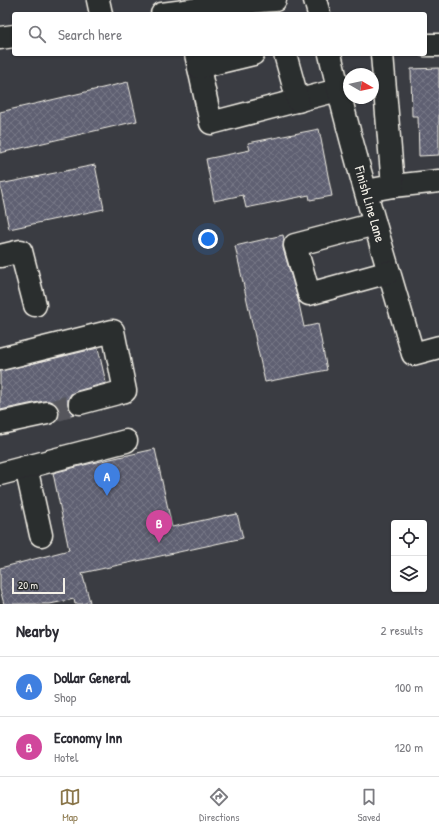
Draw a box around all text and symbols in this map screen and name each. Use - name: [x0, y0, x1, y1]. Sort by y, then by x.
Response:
- search box: [12, 12, 427, 56]
- icon: search: [26, 23, 48, 45]
- text: Search here: [58, 24, 122, 45]
- north arrow: [343, 68, 379, 104]
- street label: Finish Line Lane: [350, 163, 391, 245]
- your location: [198, 229, 218, 249]
- pin: A: [94, 463, 120, 496]
- pin: B: [146, 510, 172, 543]
- map controls: [391, 520, 427, 592]
- button: locate: [391, 520, 427, 556]
- button: layers: [391, 556, 427, 592]
- scale bar: [12, 576, 65, 595]
- text: 20 m: [18, 578, 38, 592]
- text: Nearby: [16, 619, 59, 642]
- text: 2 results: [381, 621, 423, 639]
- text: Dollar General: [54, 667, 130, 688]
- text: A: [26, 678, 32, 696]
- text: 100 m: [395, 678, 423, 696]
- text: Shop: [54, 688, 76, 706]
- text: Economy Inn: [54, 727, 122, 748]
- text: B: [26, 738, 32, 756]
- text: 120 m: [395, 738, 423, 756]
- text: Hotel: [54, 748, 78, 766]
- tab: Map: [59, 786, 81, 824]
- tab: Directions: [199, 786, 240, 824]
- tab: Saved: [358, 786, 380, 824]

